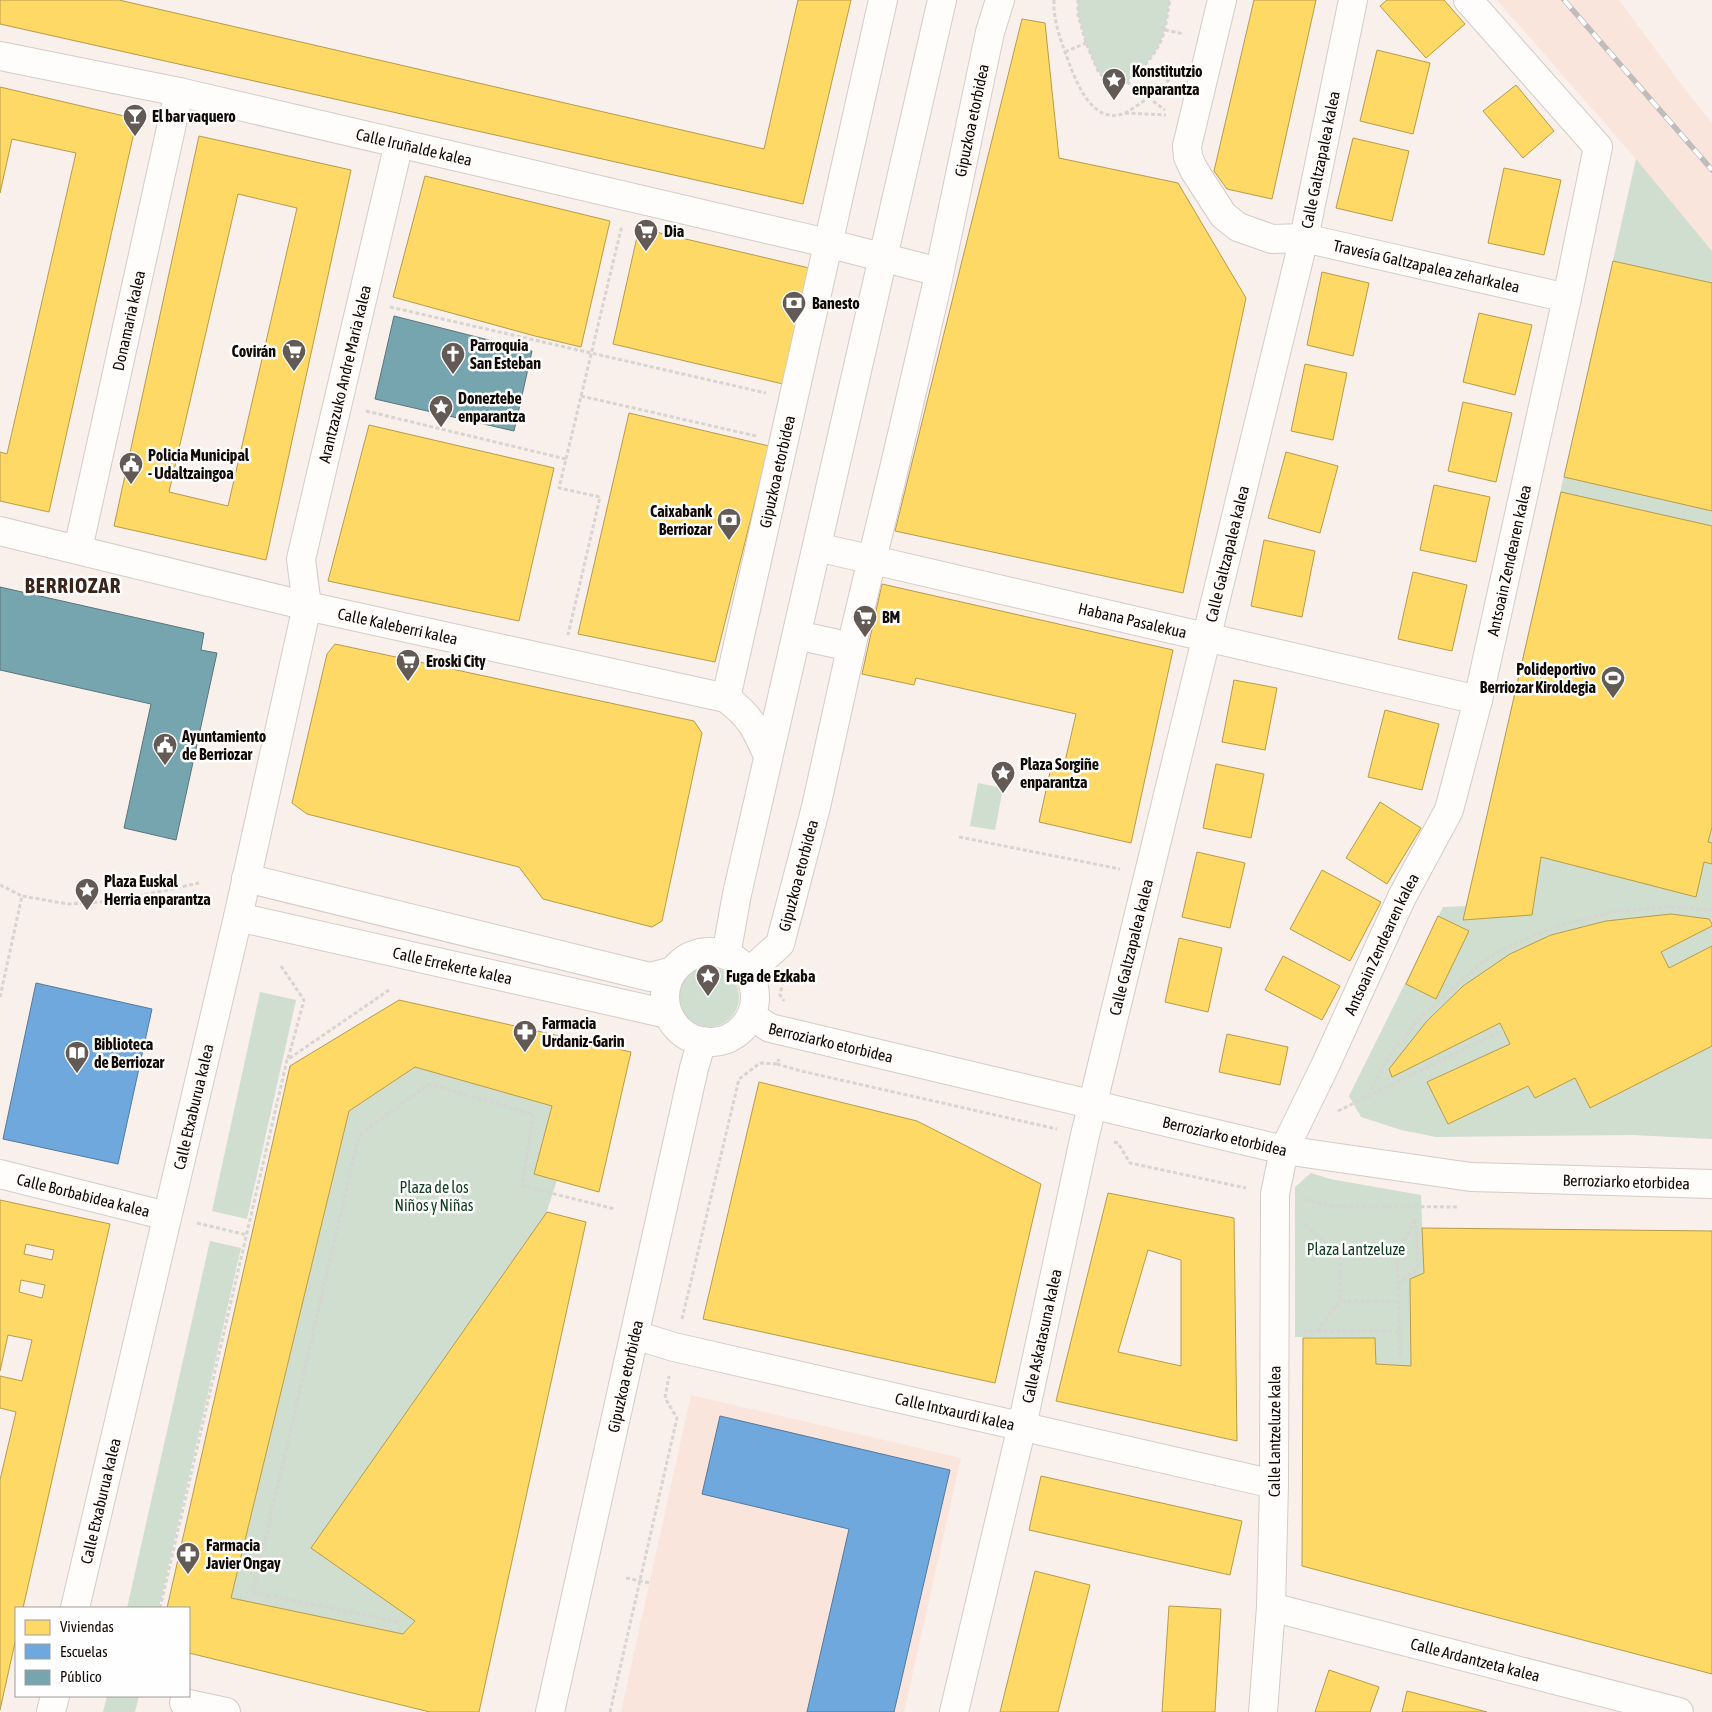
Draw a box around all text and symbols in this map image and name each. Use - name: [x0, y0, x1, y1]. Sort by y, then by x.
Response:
- street label: Gipuzkoa etorbidea: [951, 62, 992, 178]
- place label: Konstitutzio enparantza: [1132, 62, 1203, 98]
- place icon: Konstitutzio enparantza: [1101, 67, 1127, 101]
- street label: Calle Galtzapalea kalea: [1297, 89, 1343, 230]
- bar icon: El bar vaquero: [122, 103, 148, 137]
- place label: El bar vaquero: [152, 107, 236, 125]
- street label: Calle Iruñalde kalea: [354, 125, 474, 169]
- supermarket icon: Dia: [633, 218, 659, 252]
- place label: Dia: [664, 222, 684, 240]
- street label: Travesía Galtzapalea zeharkalea: [1331, 236, 1522, 296]
- street label: Donamaria kalea: [109, 269, 148, 372]
- street label: Arantzazuko Andre Maria kalea: [315, 283, 374, 465]
- bank icon: Banesto: [781, 290, 807, 324]
- place label: Banesto: [812, 294, 860, 312]
- place label: Parroquia San Esteban: [470, 336, 541, 372]
- supermarket icon: Covirán: [281, 338, 307, 372]
- church icon: Parroquia San Esteban: [440, 341, 466, 375]
- place label: Covirán: [232, 342, 276, 360]
- place label: Doneztebe enparantza: [458, 389, 525, 425]
- place icon: Doneztebe enparantza: [428, 394, 454, 428]
- street label: Gipuzkoa etorbidea: [756, 414, 798, 530]
- place label: Policia Municipal - Udaltzaingoa: [148, 446, 250, 482]
- public building icon: Policia Municipal - Udaltzaingoa: [118, 451, 144, 485]
- street label: Antsoain Zendearen kalea: [1483, 483, 1534, 638]
- street label: Calle Galtzapalea kalea: [1202, 484, 1252, 624]
- place label: Caixabank Berriozar: [650, 502, 713, 538]
- bank icon: Caixabank Berriozar: [716, 507, 742, 541]
- district label: BERRIOZAR: [25, 573, 121, 597]
- street label: Habana Pasalekua: [1077, 599, 1189, 641]
- street label: Calle Kaleberri kalea: [336, 604, 459, 648]
- supermarket icon: BM: [852, 604, 878, 638]
- place label: BM: [882, 608, 900, 626]
- supermarket icon: Eroski City: [395, 648, 421, 682]
- place label: Eroski City: [426, 652, 486, 670]
- place label: Polideportivo Berriozar Kiroldegia: [1480, 660, 1596, 696]
- sports icon: Polideportivo Berriozar Kiroldegia: [1600, 665, 1626, 699]
- place label: Ayuntamiento de Berriozar: [181, 727, 267, 763]
- public building icon: Ayuntamiento de Berriozar: [152, 732, 178, 766]
- place label: Plaza Sorgiñe enparantza: [1020, 755, 1099, 791]
- place icon: Plaza Sorgiñe enparantza: [990, 760, 1016, 794]
- street label: Gipuzkoa etorbidea: [775, 818, 821, 933]
- street label: Antsoain Zendearen kalea: [1340, 870, 1422, 1018]
- place label: Plaza Euskal Herria enparantza: [104, 872, 211, 908]
- place icon: Plaza Euskal Herria enparantza: [74, 877, 100, 911]
- street label: Calle Galtzapalea kalea: [1106, 877, 1156, 1017]
- street label: Calle Errekerte kalea: [391, 943, 514, 988]
- place icon: Fuga de Ezkaba: [695, 963, 721, 997]
- place label: Fuga de Ezkaba: [726, 967, 815, 985]
- place label: Farmacia Urdaniz-Garin: [542, 1014, 625, 1050]
- pharmacy icon: Farmacia Urdaniz-Garin: [512, 1019, 538, 1053]
- street label: Berroziarko etorbidea: [767, 1019, 895, 1066]
- place label: Biblioteca de Berriozar: [94, 1035, 165, 1071]
- library icon: Biblioteca de Berriozar: [64, 1040, 90, 1074]
- street label: Calle Etxaburua kalea: [170, 1042, 217, 1171]
- street label: Berroziarko etorbidea: [1161, 1113, 1289, 1159]
- street label: Calle Borbabidea kalea: [15, 1170, 152, 1220]
- street label: Berroziarko etorbidea: [1562, 1171, 1690, 1192]
- park label: Plaza de los Niños y Niñas: [395, 1178, 474, 1215]
- park label: Plaza Lantzeluze: [1307, 1240, 1405, 1258]
- street label: Calle Askatasuna kalea: [1018, 1267, 1065, 1405]
- street label: Gipuzkoa etorbidea: [604, 1318, 646, 1434]
- street label: Calle Lantzeluze kalea: [1265, 1365, 1283, 1497]
- street label: Calle Intxaurdi kalea: [893, 1389, 1016, 1434]
- street label: Calle Etxaburua kalea: [77, 1436, 124, 1566]
- place label: Farmacia Javier Ongay: [205, 1536, 281, 1572]
- pharmacy icon: Farmacia Javier Ongay: [175, 1541, 201, 1575]
- legend: [15, 1607, 190, 1697]
- text: Viviendas: [60, 1618, 114, 1635]
- street label: Calle Ardantzeta kalea: [1409, 1634, 1542, 1685]
- text: Escuelas: [60, 1643, 108, 1660]
- text: Público: [60, 1668, 102, 1685]

